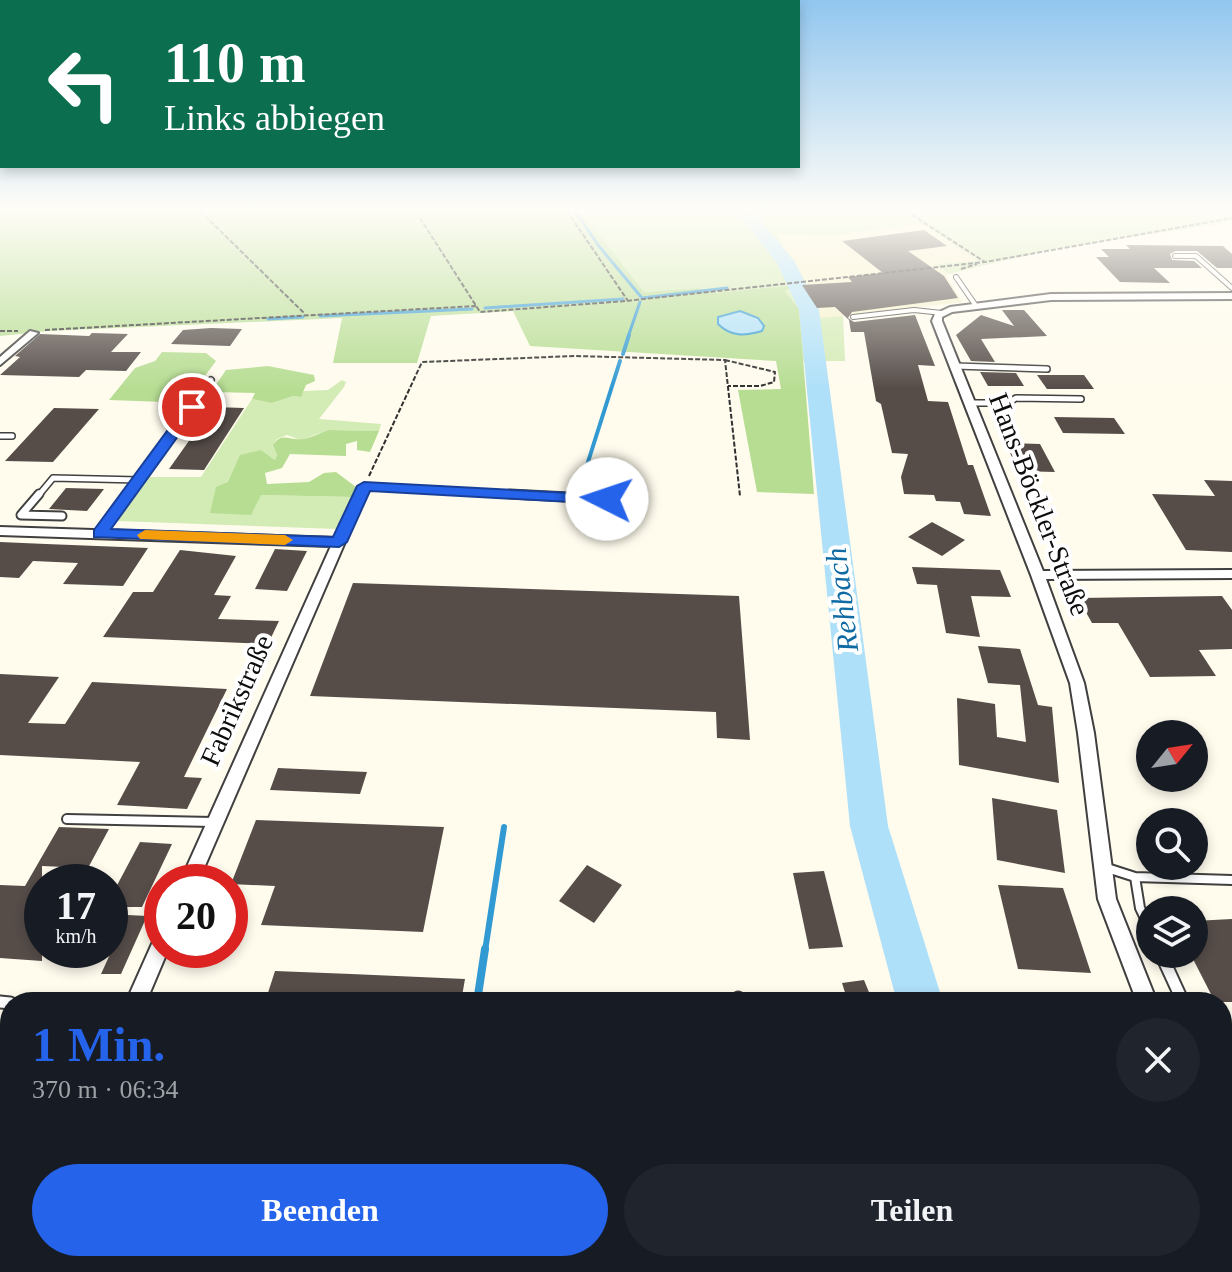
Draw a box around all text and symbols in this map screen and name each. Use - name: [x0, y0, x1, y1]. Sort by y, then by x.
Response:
- icon: left: [32, 32, 136, 136]
- text: 110 m: [164, 32, 306, 94]
- text: Links abbiegen: [164, 98, 385, 138]
- pin: [158, 373, 226, 441]
- icon: arrive: [170, 385, 214, 429]
- street label: Hans-Böckler-Straße: [983, 389, 1096, 620]
- position arrow: [565, 457, 649, 541]
- water label: Rehbach: [819, 546, 864, 655]
- street label: Fabrikstraße: [194, 630, 279, 770]
- north arrow: [1136, 720, 1208, 792]
- map controls: [1136, 720, 1208, 968]
- button: search: [1136, 808, 1208, 880]
- speed limit sign: 20: [144, 864, 248, 968]
- text: 17: [56, 883, 96, 928]
- button: layers: [1136, 896, 1208, 968]
- text: km/h: [55, 925, 97, 947]
- text: 1 Min.: [32, 1018, 165, 1071]
- button: close: [1116, 1018, 1200, 1102]
- text: 370 m · 06:34: [32, 1075, 179, 1104]
- button: Beenden: [32, 1164, 608, 1256]
- button: Teilen: [624, 1164, 1200, 1256]

